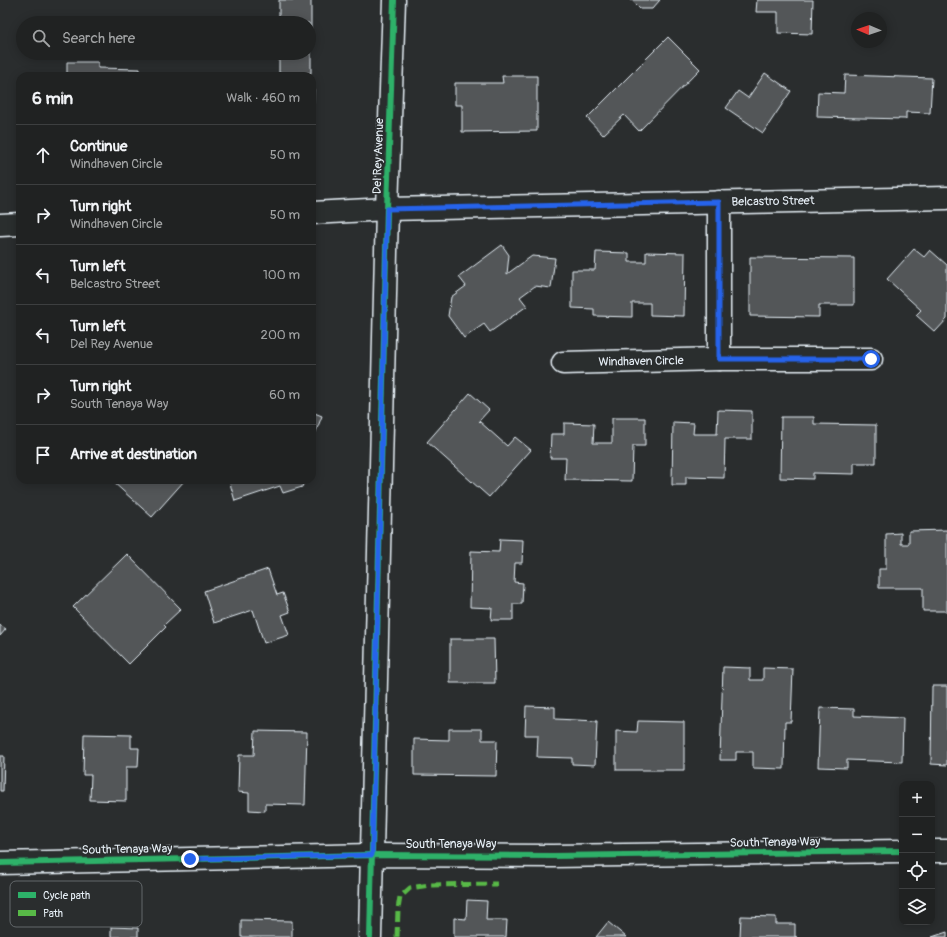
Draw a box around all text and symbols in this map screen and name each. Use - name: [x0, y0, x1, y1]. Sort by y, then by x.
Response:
- north arrow: [851, 12, 887, 48]
- search box: [16, 16, 316, 60]
- icon: search: [30, 27, 52, 49]
- text: Search here: [62, 29, 135, 48]
- text: 6 min: [32, 88, 73, 109]
- text: Walk · 460 m: [226, 90, 300, 106]
- street label: Del Rey Avenue: [370, 118, 387, 194]
- text: Continue: [70, 137, 128, 156]
- icon: ahead: [32, 144, 54, 166]
- text: 50 m: [270, 147, 300, 163]
- text: Windhaven Circle: [70, 156, 162, 172]
- street label: Belcastro Street: [731, 193, 815, 210]
- text: Turn right: [70, 197, 131, 216]
- icon: right: [32, 204, 54, 226]
- text: 50 m: [270, 207, 300, 223]
- text: Windhaven Circle: [70, 216, 162, 232]
- text: Turn left: [70, 257, 126, 276]
- icon: left: [32, 264, 54, 286]
- text: 100 m: [263, 267, 300, 283]
- text: Belcastro Street: [70, 276, 160, 292]
- text: Turn left: [70, 317, 126, 336]
- icon: left: [32, 324, 54, 346]
- text: 200 m: [261, 327, 300, 343]
- text: Del Rey Avenue: [70, 336, 153, 352]
- route start: [862, 350, 880, 368]
- street label: Windhaven Circle: [598, 353, 684, 370]
- text: Turn right: [70, 377, 131, 396]
- icon: right: [32, 384, 54, 406]
- text: 60 m: [269, 387, 300, 403]
- text: South Tenaya Way: [70, 396, 168, 412]
- icon: arrive: [32, 444, 54, 466]
- text: Arrive at destination: [70, 445, 197, 464]
- map controls: [899, 781, 935, 925]
- button: +: [899, 781, 935, 817]
- button: −: [899, 817, 935, 853]
- street label: South Tenaya Way: [729, 834, 821, 851]
- street label: South Tenaya Way: [406, 837, 496, 852]
- street label: South Tenaya Way: [81, 841, 173, 858]
- route end: [181, 850, 199, 868]
- button: locate: [899, 853, 935, 889]
- legend: [10, 881, 142, 927]
- text: Cycle path: [43, 889, 90, 902]
- button: layers: [899, 889, 935, 925]
- text: Path: [43, 907, 63, 920]

